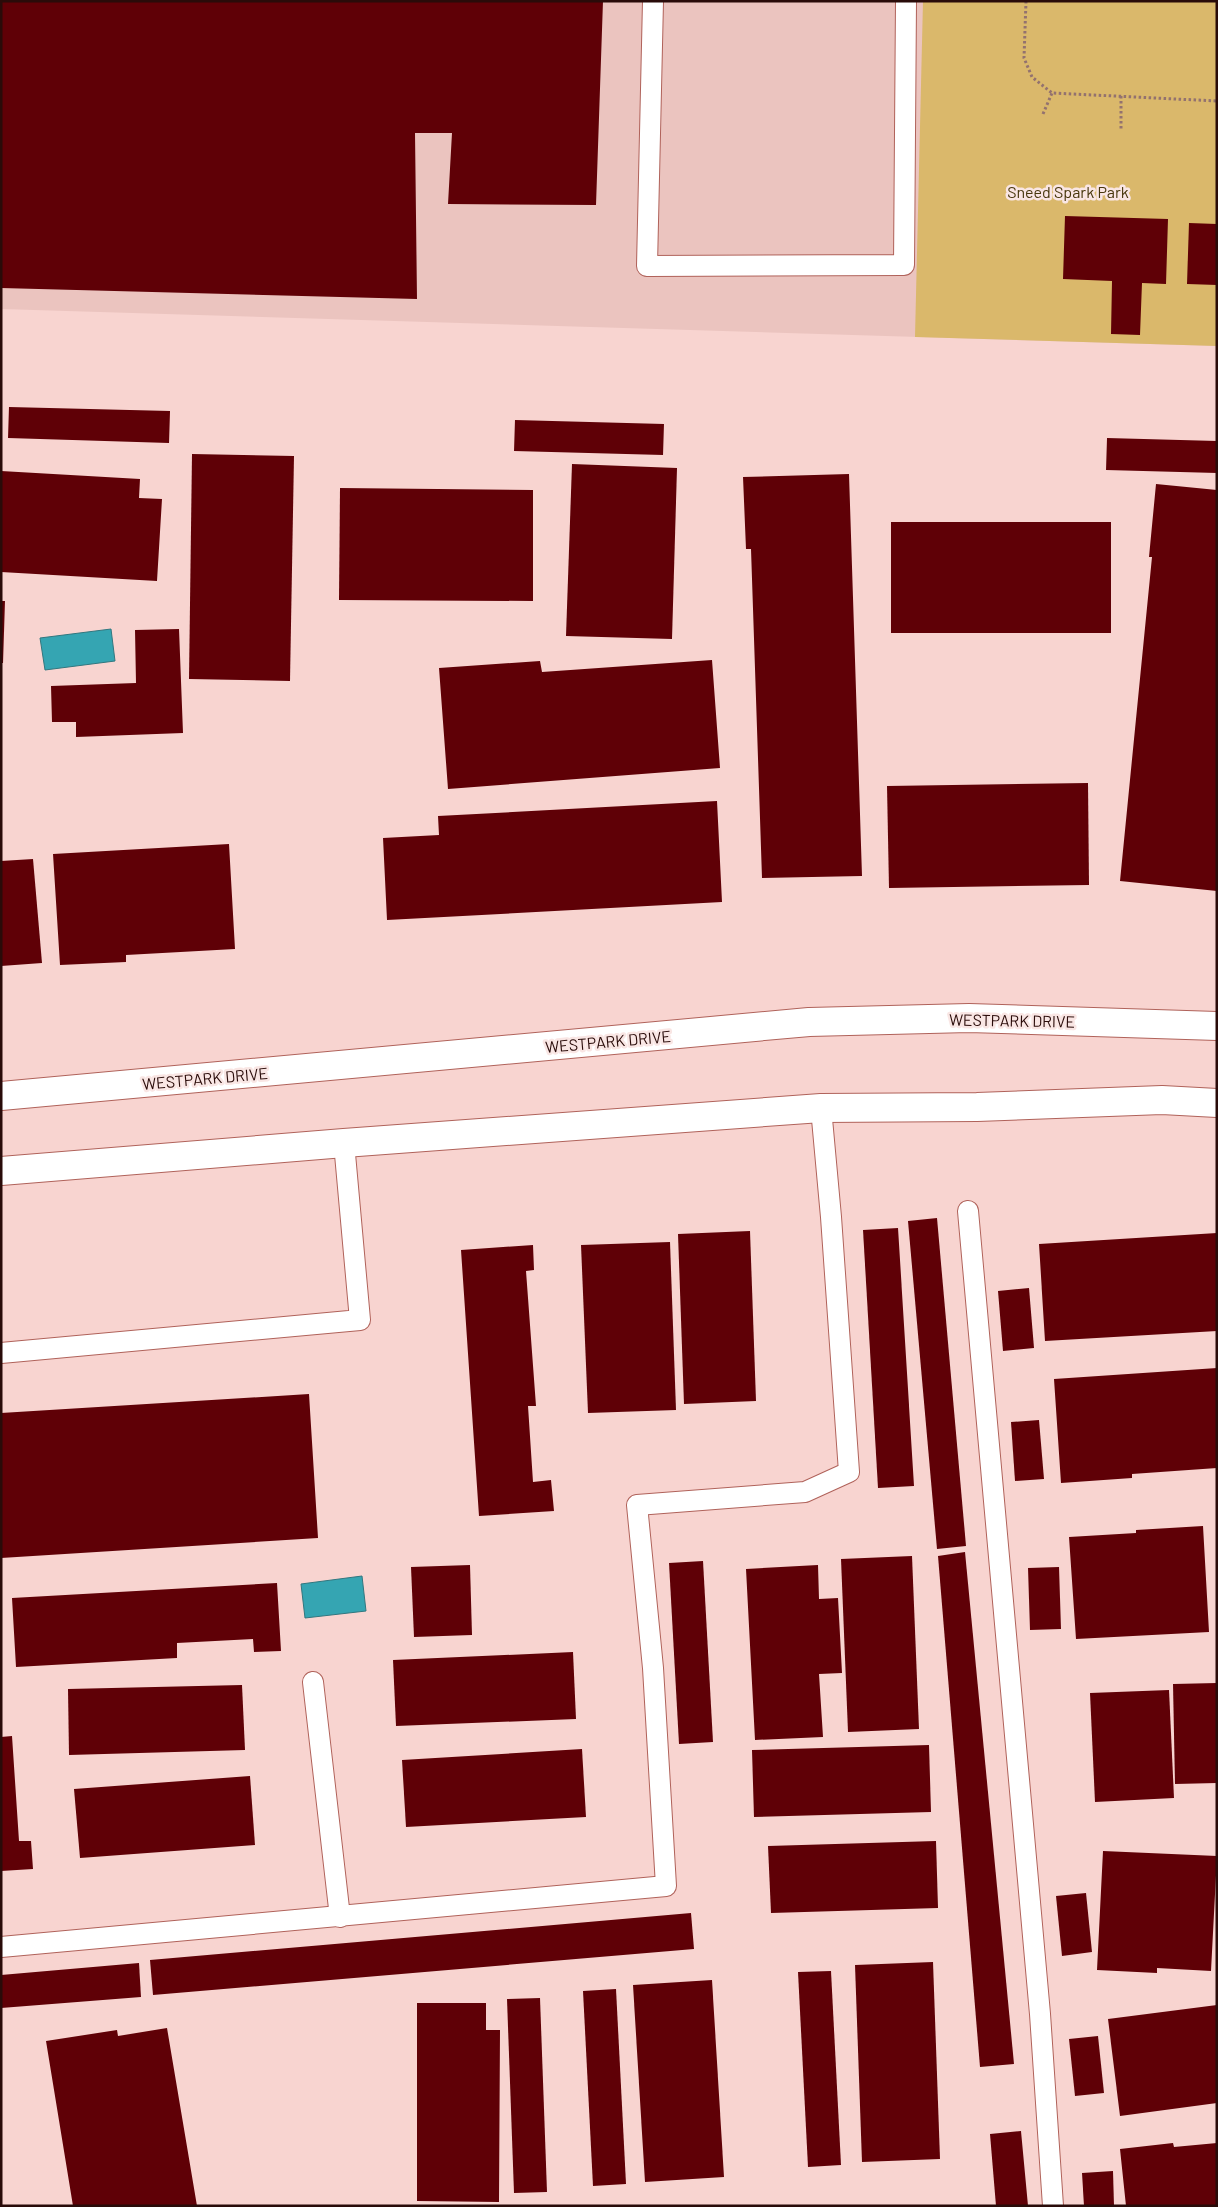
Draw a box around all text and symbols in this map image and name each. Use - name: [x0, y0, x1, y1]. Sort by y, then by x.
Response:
- park label: Sneed Spark Park: [1007, 182, 1129, 201]
- street label: WESTPARK DRIVE: [949, 1009, 1075, 1031]
- street label: WESTPARK DRIVE: [544, 1026, 672, 1056]
- street label: WESTPARK DRIVE: [141, 1063, 269, 1093]

